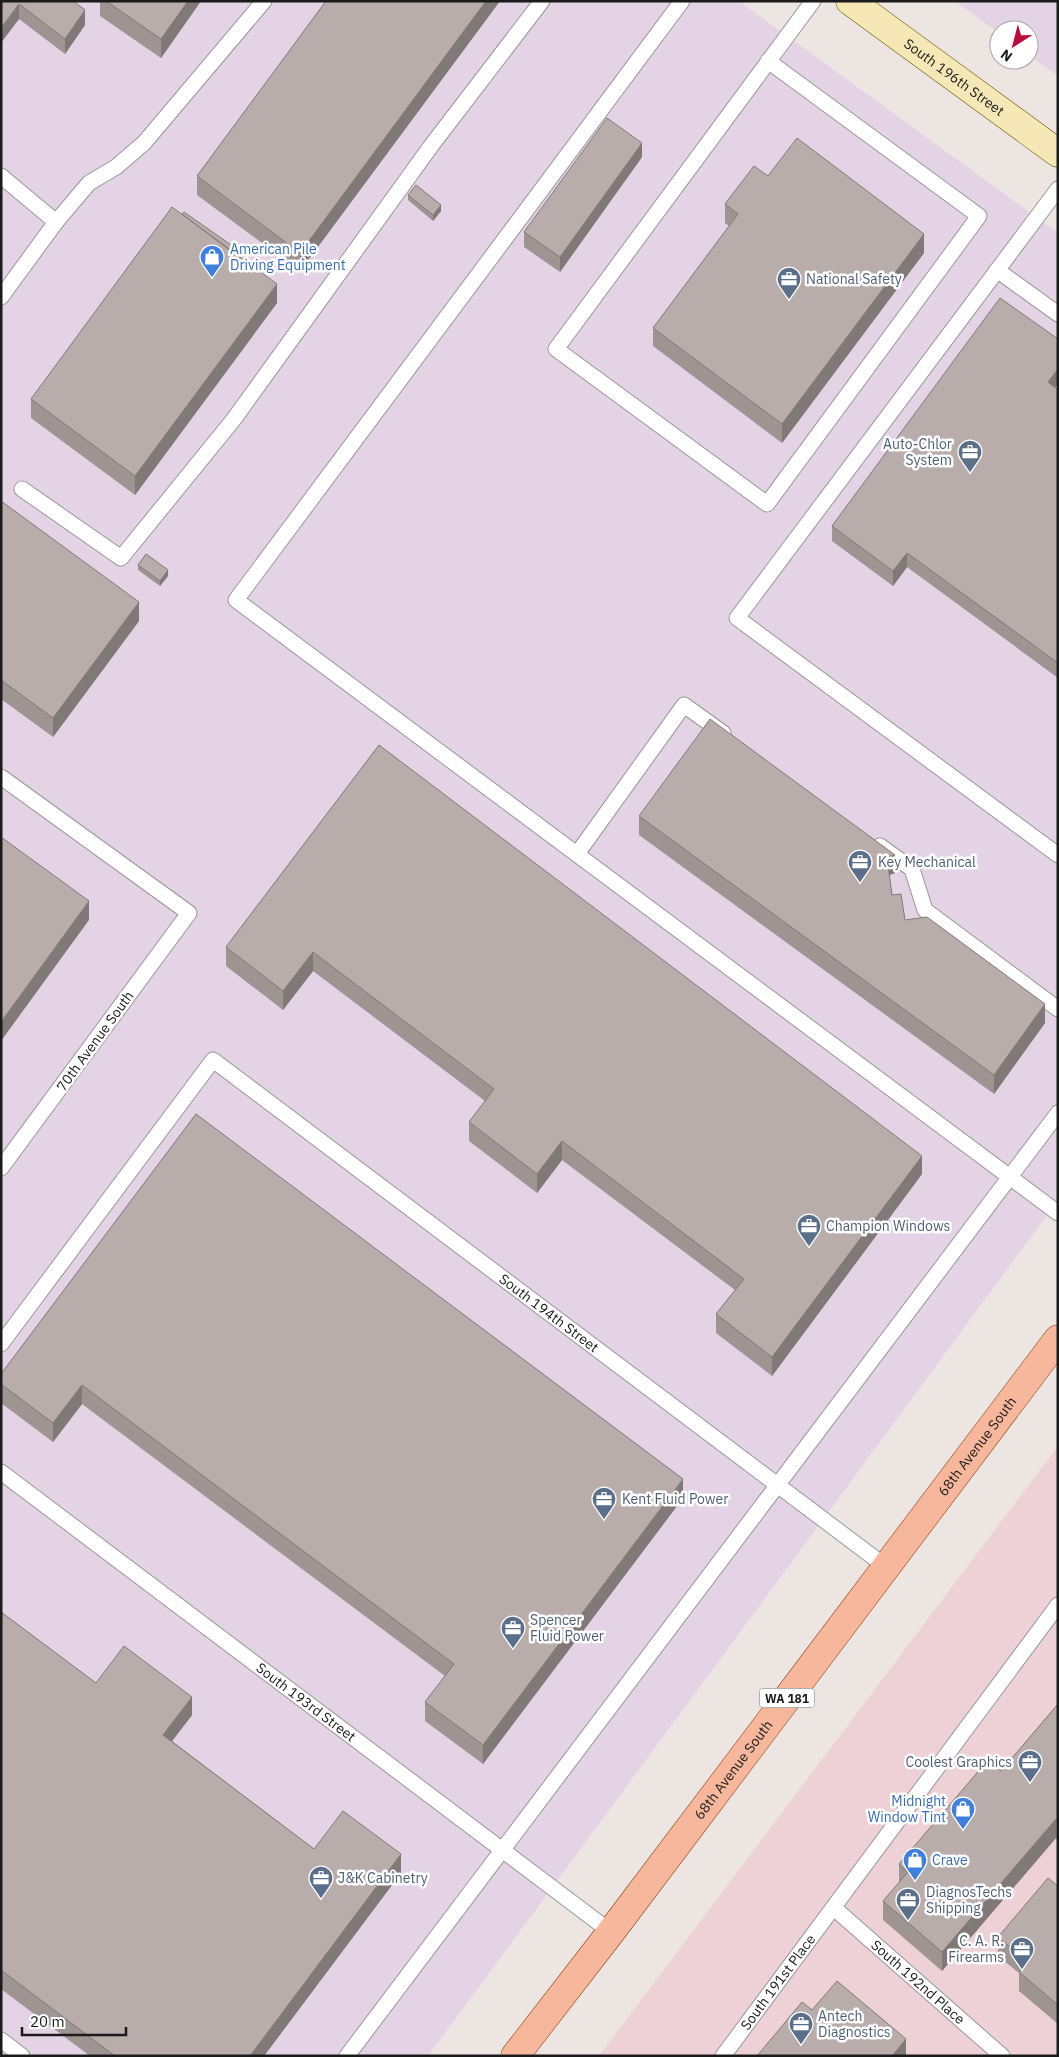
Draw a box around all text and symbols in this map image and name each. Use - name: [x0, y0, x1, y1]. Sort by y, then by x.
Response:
- north arrow: [989, 20, 1039, 70]
- street label: South 196th Street: [900, 34, 1008, 120]
- text: N: [997, 45, 1016, 66]
- place label: American Pile Driving Equipment: [230, 240, 346, 274]
- shop icon: American Pile Driving Equipment: [199, 244, 225, 278]
- office icon: National Safety: [776, 266, 802, 300]
- place label: National Safety: [806, 270, 902, 288]
- place label: Auto-Chlor System: [883, 435, 952, 469]
- office icon: Auto-Chlor System: [957, 439, 983, 473]
- office icon: Key Mechanical: [847, 849, 873, 883]
- place label: Key Mechanical: [878, 853, 976, 871]
- street label: 70th Avenue South: [53, 987, 137, 1095]
- office icon: Champion Windows: [796, 1213, 822, 1247]
- place label: Champion Windows: [826, 1217, 951, 1235]
- street label: South 194th Street: [496, 1270, 602, 1356]
- street label: 68th Avenue South: [934, 1393, 1020, 1500]
- office icon: Kent Fluid Power: [591, 1486, 617, 1520]
- place label: Kent Fluid Power: [622, 1490, 728, 1508]
- place label: Spencer Fluid Power: [530, 1611, 604, 1645]
- office icon: Spencer Fluid Power: [500, 1615, 526, 1649]
- street label: South 193rd Street: [253, 1659, 359, 1745]
- road number: WA 181: [760, 1689, 814, 1708]
- street label: 68th Avenue South: [690, 1716, 777, 1823]
- office icon: Coolest Graphics: [1017, 1749, 1043, 1783]
- place label: Coolest Graphics: [905, 1753, 1012, 1771]
- place label: Midnight Window Tint: [868, 1792, 946, 1826]
- shop icon: Midnight Window Tint: [950, 1796, 976, 1830]
- shop icon: Crave: [902, 1847, 928, 1881]
- place label: Crave: [932, 1851, 968, 1869]
- office icon: J&K Cabinetry: [308, 1865, 334, 1899]
- place label: J&K Cabinetry: [338, 1869, 428, 1887]
- place label: DiagnosTechs Shipping: [926, 1883, 1012, 1917]
- office icon: DiagnosTechs Shipping: [895, 1887, 921, 1921]
- street label: South 191st Place: [736, 1930, 819, 2034]
- place label: C. A. R. Firearms: [948, 1932, 1004, 1966]
- street label: South 192nd Place: [867, 1936, 969, 2028]
- office icon: C. A. R. Firearms: [1009, 1936, 1035, 1970]
- scale bar: [22, 2004, 126, 2036]
- place label: Antech Diagnostics: [818, 2007, 891, 2041]
- office icon: Antech Diagnostics: [788, 2011, 814, 2045]
- text: 20 m: [30, 2012, 65, 2031]

